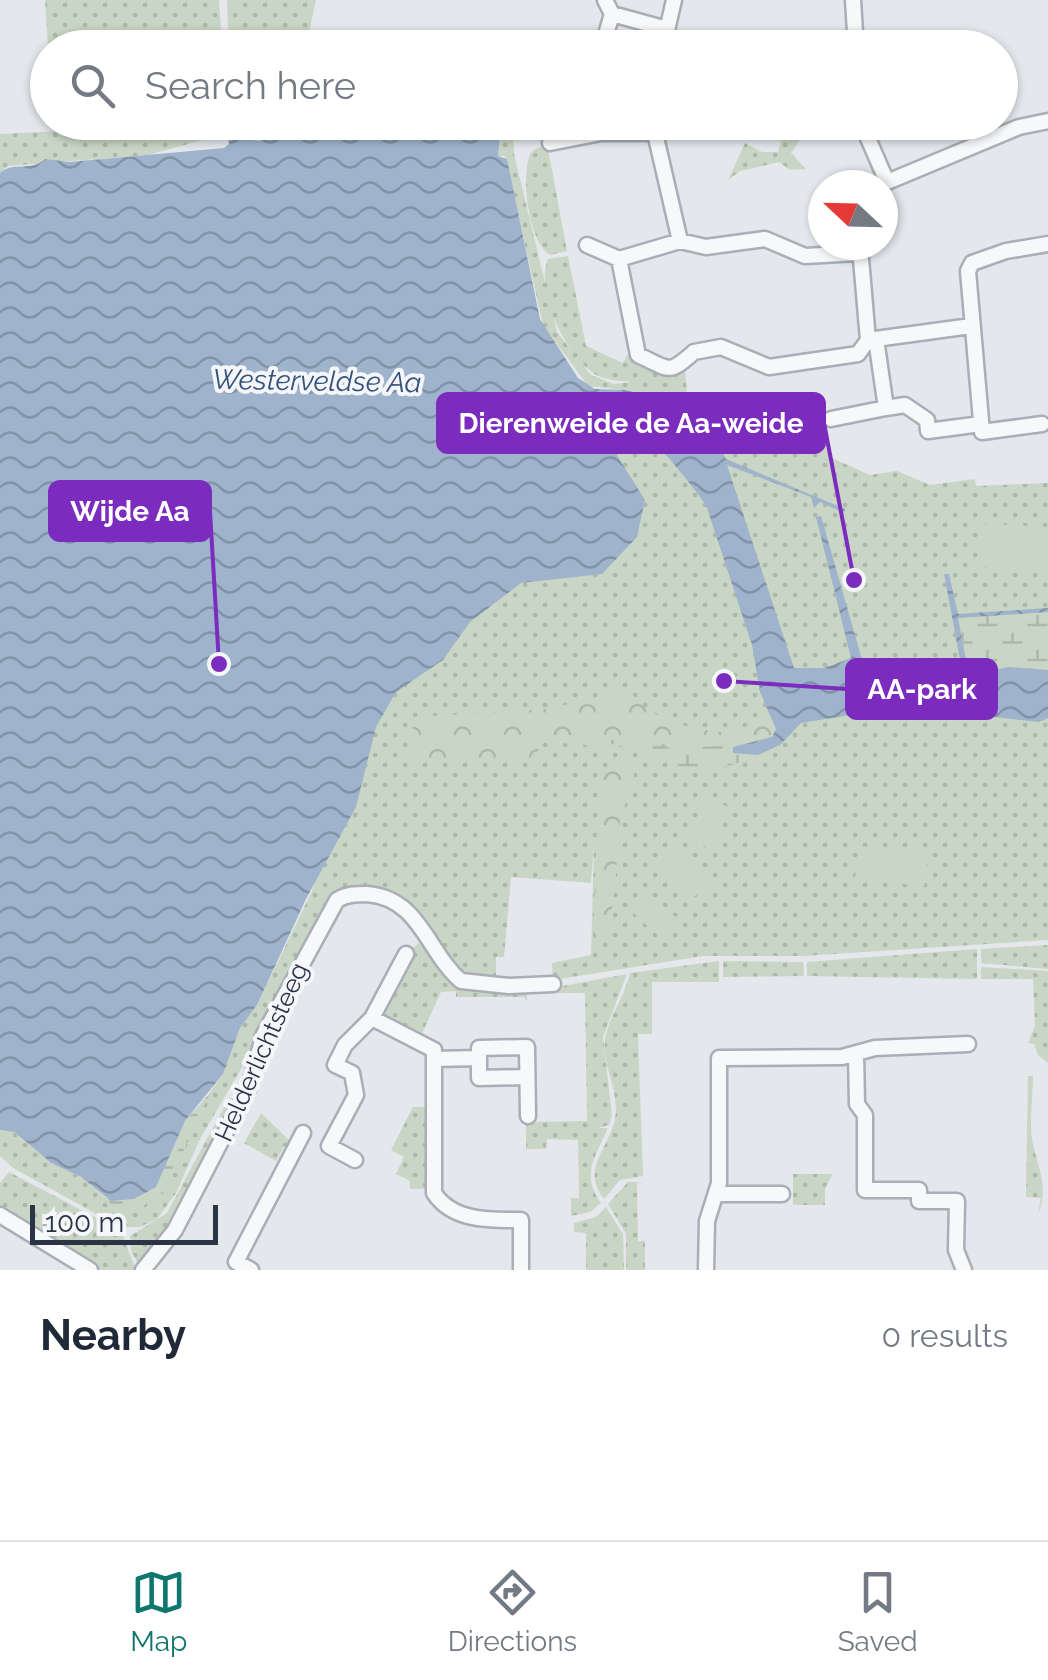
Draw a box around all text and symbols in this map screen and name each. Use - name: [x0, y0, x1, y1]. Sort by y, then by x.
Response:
- search box: [30, 30, 1018, 140]
- icon: search: [65, 58, 120, 113]
- text: Search here: [145, 63, 356, 108]
- north arrow: [808, 170, 898, 260]
- water label: Westerveldse Aa: [212, 363, 422, 399]
- callout: Dierenweide de Aa-weide: [438, 394, 824, 452]
- text: Dierenweide de Aa-weide: [459, 407, 804, 440]
- callout: Wijde Aa: [50, 482, 210, 540]
- text: Wijde Aa: [70, 495, 190, 528]
- callout: AA-park: [847, 660, 996, 718]
- text: AA-park: [867, 673, 977, 706]
- street label: Helderlichtsteeg: [208, 958, 314, 1146]
- scale bar: [30, 1200, 218, 1244]
- text: 100 m: [45, 1206, 124, 1239]
- text: Nearby: [40, 1311, 186, 1360]
- text: 0 results: [881, 1317, 1008, 1354]
- tab: Map: [130, 1565, 187, 1658]
- tab: Directions: [448, 1565, 577, 1658]
- tab: Saved: [838, 1565, 918, 1658]

